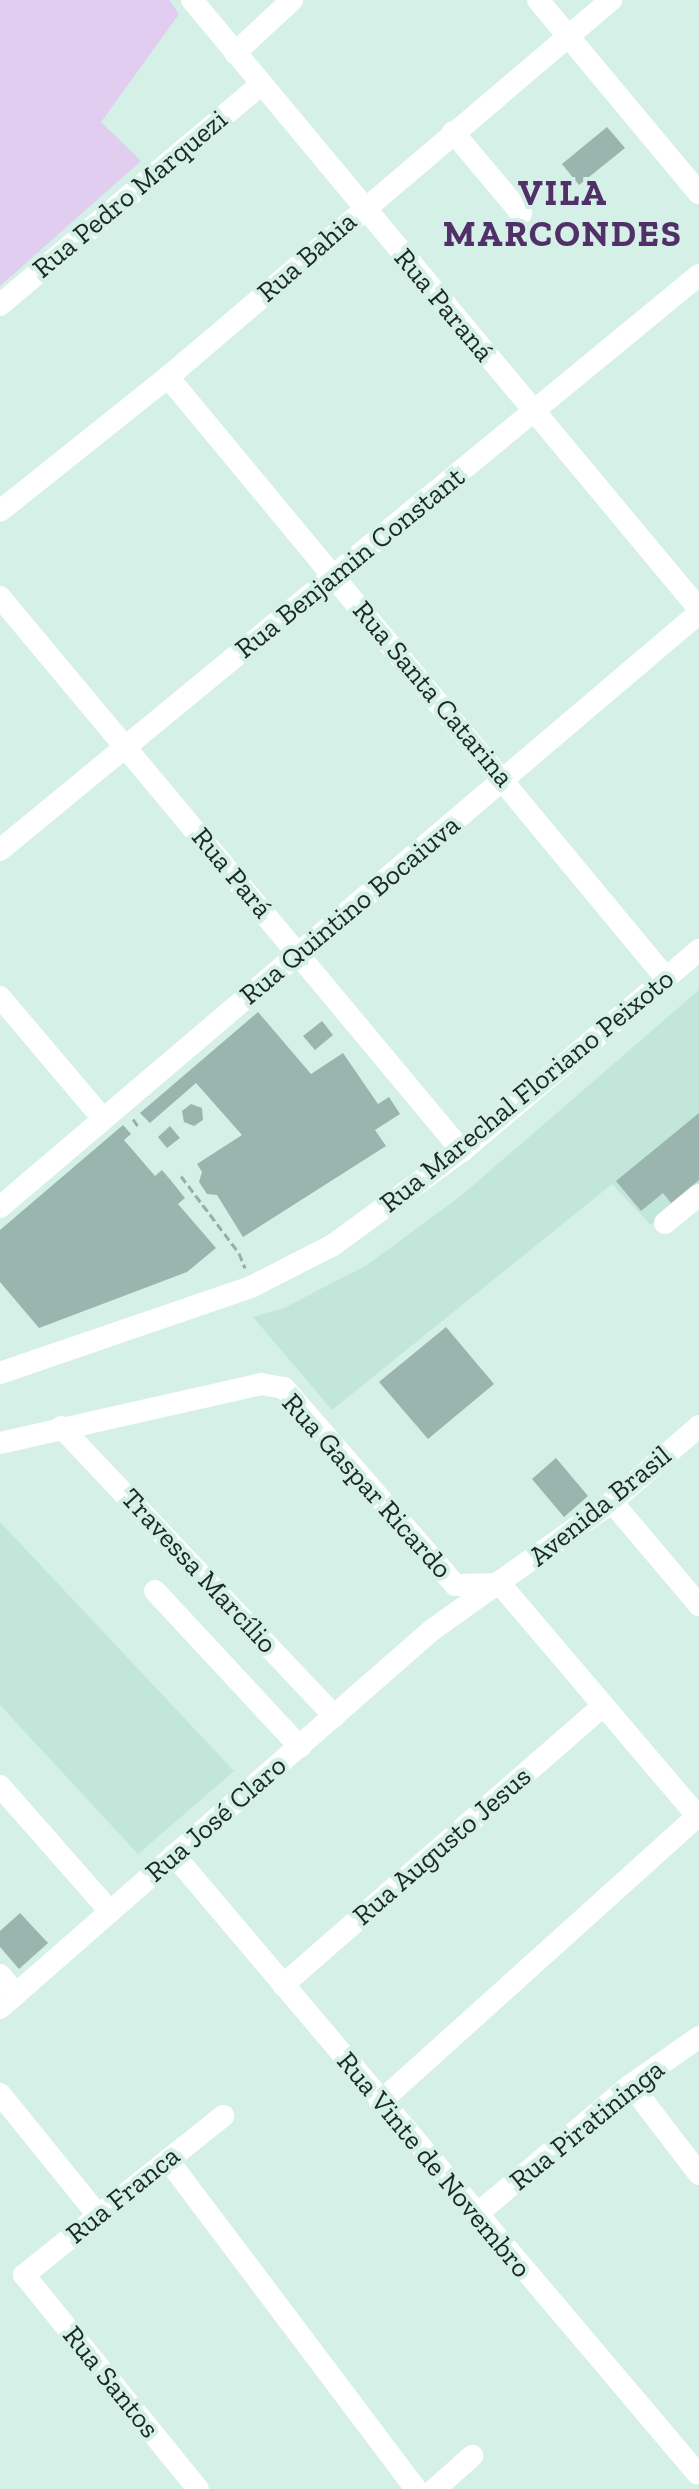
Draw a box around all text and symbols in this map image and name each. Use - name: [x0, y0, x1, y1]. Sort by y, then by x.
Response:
- street label: Rua Pedro Marquezi: [26, 103, 234, 285]
- district label: VILA MARCONDES: [443, 170, 683, 255]
- street label: Rua Bahia: [251, 205, 363, 309]
- street label: Rua Paraná: [387, 242, 501, 368]
- street label: Rua Benjamin Constant: [229, 460, 471, 666]
- street label: Rua Santa Catarina: [345, 594, 521, 794]
- street label: Rua Quintino Bocaiuva: [233, 808, 467, 1012]
- street label: Rua Pará: [185, 821, 279, 925]
- street label: Rua Marechal Floriano Peixoto: [373, 962, 681, 1220]
- street label: Rua Gaspar Ricardo: [275, 1386, 459, 1586]
- street label: Avenida Brasil: [522, 1439, 678, 1573]
- street label: Travessa Marcílio: [114, 1482, 284, 1660]
- street label: Rua José Claro: [138, 1749, 294, 1889]
- street label: Rua Augusto Jesus: [346, 1759, 538, 1933]
- street label: Rua Vinte de Novembro: [329, 2045, 539, 2285]
- street label: Rua Piratininga: [503, 2052, 671, 2198]
- street label: Rua Franca: [59, 2139, 187, 2251]
- street label: Rua Santos: [56, 2319, 166, 2445]

